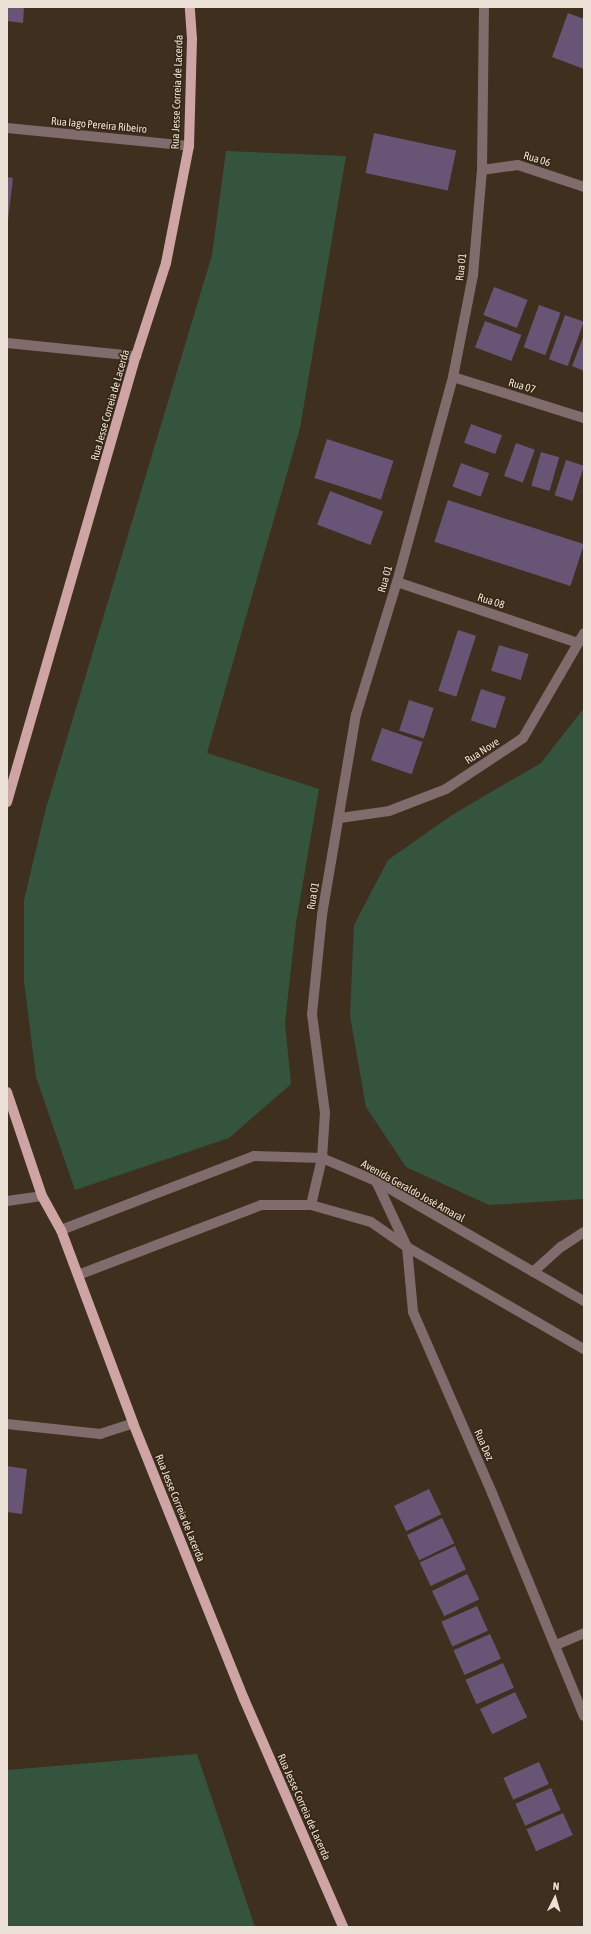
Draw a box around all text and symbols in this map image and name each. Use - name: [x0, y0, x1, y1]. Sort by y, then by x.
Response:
- street label: Rua Jesse Correia de Lacerda: [168, 34, 186, 150]
- street label: Rua Iago Pereira Ribeiro: [50, 114, 148, 136]
- street label: Rua 06: [522, 149, 552, 169]
- street label: Rua 01: [453, 252, 469, 282]
- street label: Rua Jesse Correia de Lacerda: [88, 348, 132, 462]
- street label: Rua 07: [507, 376, 537, 396]
- street label: Rua 01: [375, 564, 395, 594]
- street label: Rua 08: [476, 590, 506, 612]
- street label: Rua Nove: [462, 735, 502, 767]
- street label: Rua 01: [304, 881, 322, 911]
- street label: Avenida Geraldo José Amaral: [359, 1157, 467, 1225]
- street label: Rua Dez: [471, 1427, 497, 1463]
- street label: Rua Jesse Correia de Lacerda: [152, 1452, 208, 1564]
- street label: Rua Jesse Correia de Lacerda: [275, 1752, 333, 1862]
- north arrow: [535, 1878, 575, 1918]
- text: N: [552, 1880, 560, 1892]

